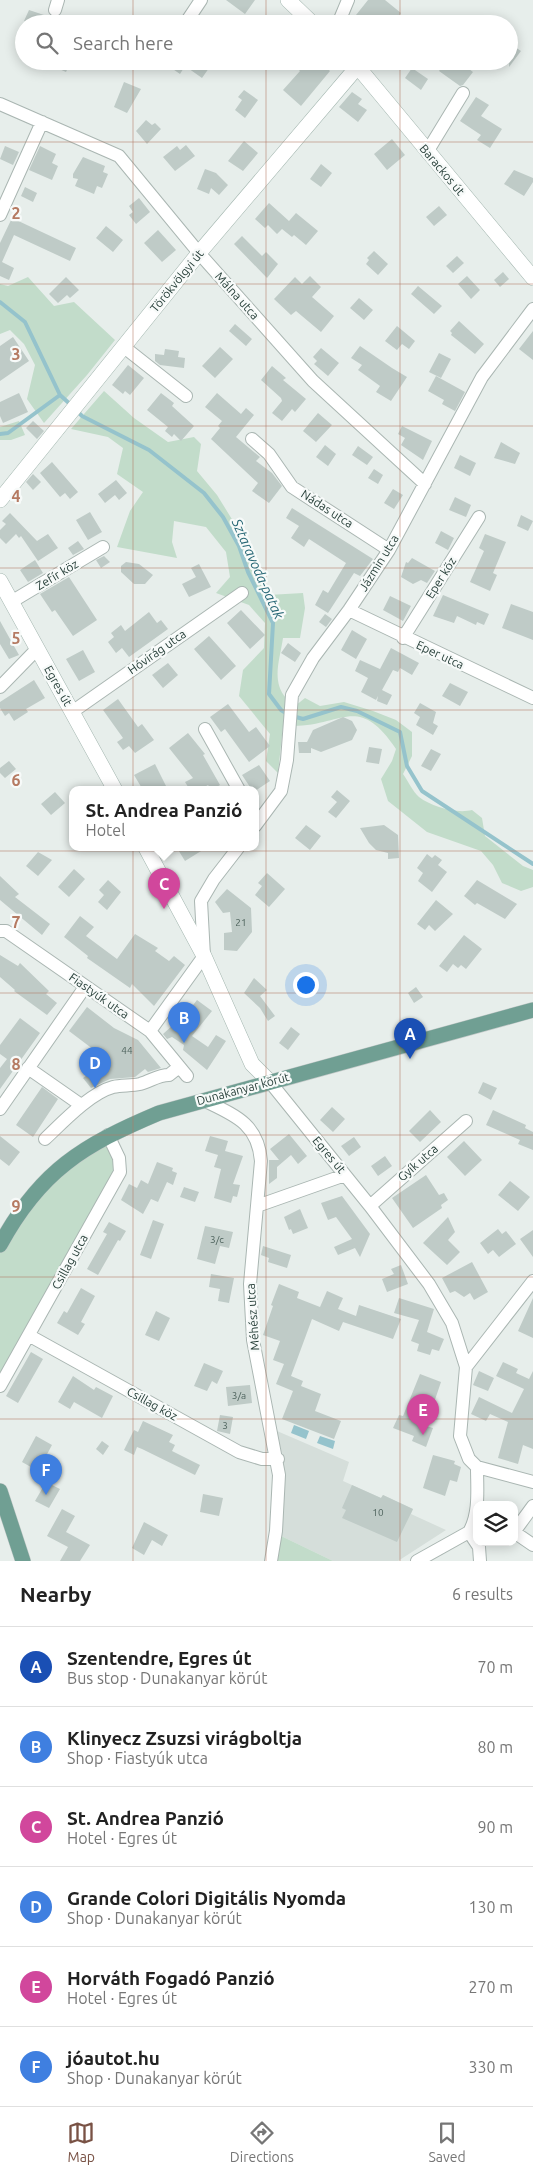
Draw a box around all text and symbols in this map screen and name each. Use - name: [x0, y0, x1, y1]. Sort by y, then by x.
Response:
- search box: [15, 15, 518, 70]
- icon: search: [33, 29, 61, 57]
- text: Search here: [73, 32, 173, 54]
- street label: Barackos út: [417, 142, 468, 198]
- text: 2: [11, 204, 21, 222]
- street label: Törökvölgyi út: [147, 247, 206, 315]
- street label: Málna utca: [213, 269, 262, 322]
- text: 3: [11, 345, 21, 363]
- text: 4: [11, 487, 21, 505]
- street label: Nádas utca: [299, 487, 356, 530]
- water label: Sztaravoda-patak: [228, 515, 288, 622]
- street label: Jázmin utca: [356, 532, 401, 593]
- street label: Eper köz: [423, 554, 459, 601]
- street label: Zefír köz: [33, 557, 81, 592]
- street label: Hóvirág utca: [125, 627, 188, 676]
- text: 5: [11, 629, 21, 647]
- street label: Eper utca: [414, 638, 466, 671]
- street label: Egres út: [42, 663, 75, 708]
- text: 6: [11, 771, 21, 789]
- popup: [69, 786, 259, 851]
- text: St. Andrea Panzió: [86, 799, 242, 821]
- text: Hotel: [86, 821, 125, 839]
- pin: C: [148, 868, 180, 909]
- text: 7: [11, 913, 21, 931]
- house number: 21: [235, 917, 247, 928]
- street label: Fiastyúk utca: [67, 970, 132, 1021]
- your location: [293, 972, 319, 998]
- pin: B: [168, 1002, 200, 1043]
- pin: A: [394, 1018, 426, 1059]
- house number: 44: [121, 1045, 133, 1056]
- pin: D: [79, 1047, 111, 1088]
- text: 8: [11, 1055, 21, 1073]
- street label: Dunakanyar körút: [195, 1070, 291, 1107]
- street label: Egres út: [310, 1134, 349, 1176]
- street label: Gyík utca: [395, 1142, 440, 1183]
- text: 9: [11, 1197, 21, 1215]
- street label: Csillag utca: [49, 1232, 90, 1292]
- house number: 3/c: [210, 1234, 224, 1245]
- street label: Méhész utca: [244, 1283, 261, 1351]
- street label: Csillag köz: [125, 1384, 180, 1423]
- house number: 3/a: [232, 1390, 246, 1401]
- pin: E: [407, 1394, 439, 1435]
- house number: 3: [222, 1420, 228, 1431]
- pin: F: [30, 1454, 62, 1495]
- map controls: [473, 1501, 518, 1546]
- button: layers: [473, 1501, 518, 1546]
- house number: 10: [372, 1507, 384, 1518]
- text: Nearby: [20, 1582, 91, 1606]
- text: 6 results: [452, 1585, 513, 1603]
- text: Szentendre, Egres út: [67, 1647, 252, 1669]
- text: A: [30, 1658, 42, 1676]
- text: 70 m: [477, 1658, 513, 1676]
- text: Bus stop · Dunakanyar körút: [67, 1669, 267, 1687]
- text: Klinyecz Zsuzsi virágboltja: [67, 1727, 302, 1749]
- text: B: [31, 1738, 41, 1756]
- text: 80 m: [477, 1738, 513, 1756]
- text: Shop · Fiastyúk utca: [67, 1749, 208, 1767]
- text: St. Andrea Panzió: [67, 1807, 224, 1829]
- text: C: [31, 1818, 41, 1836]
- text: 90 m: [477, 1818, 513, 1836]
- text: Hotel · Egres út: [67, 1829, 177, 1847]
- text: Grande Colori Digitális Nyomda: [67, 1887, 346, 1909]
- text: D: [30, 1898, 42, 1916]
- text: 130 m: [468, 1898, 513, 1916]
- text: Shop · Dunakanyar körút: [67, 1909, 242, 1927]
- text: Horváth Fogadó Panzió: [67, 1967, 275, 1989]
- text: E: [31, 1978, 41, 1996]
- text: 270 m: [468, 1978, 513, 1996]
- text: Hotel · Egres út: [67, 1989, 177, 2007]
- text: jóautot.hu: [67, 2047, 160, 2069]
- text: F: [32, 2058, 41, 2076]
- text: 330 m: [468, 2058, 513, 2076]
- text: Shop · Dunakanyar körút: [67, 2069, 242, 2087]
- tab: Map: [67, 2119, 95, 2165]
- tab: Directions: [230, 2119, 294, 2165]
- tab: Saved: [428, 2119, 466, 2165]

